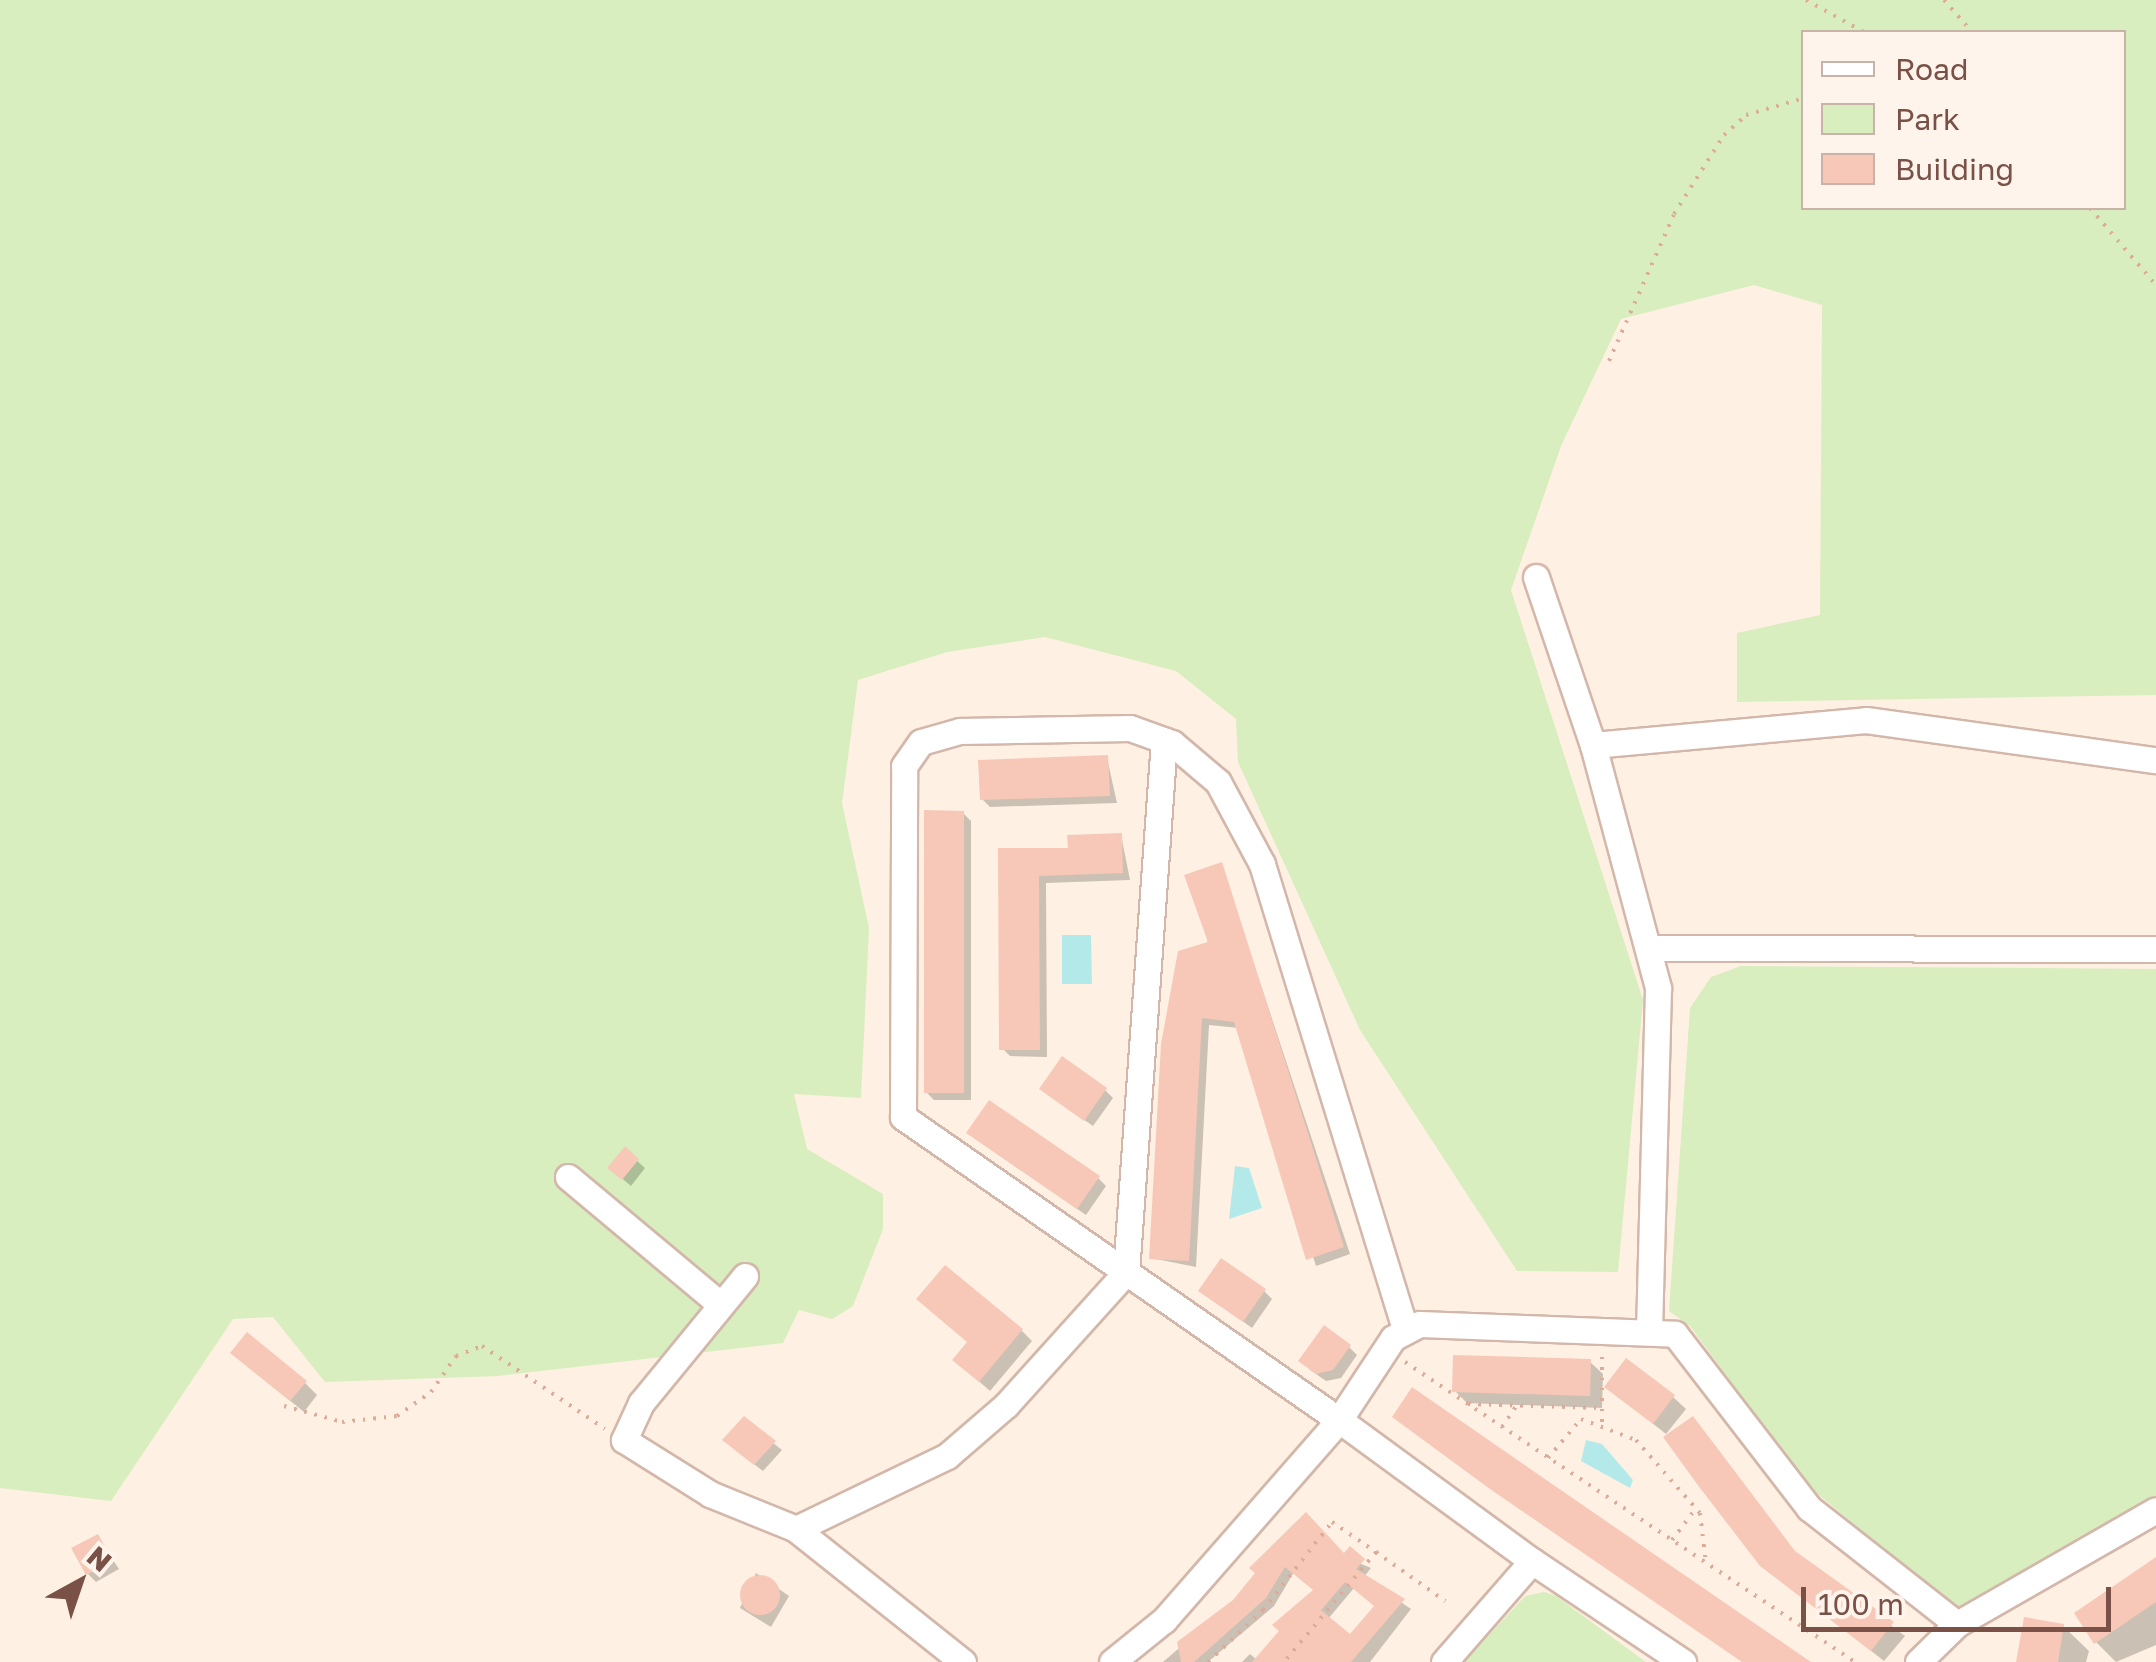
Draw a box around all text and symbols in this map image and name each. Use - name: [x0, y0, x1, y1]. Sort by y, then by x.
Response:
- legend: [1801, 30, 2126, 210]
- text: Road: [1895, 51, 1969, 87]
- text: Park: [1895, 101, 1960, 137]
- text: Building: [1895, 151, 2014, 187]
- north arrow: [30, 1532, 130, 1632]
- text: N: [81, 1539, 118, 1578]
- scale bar: [1806, 1567, 2116, 1629]
- text: 100 m: [1818, 1586, 1904, 1622]

